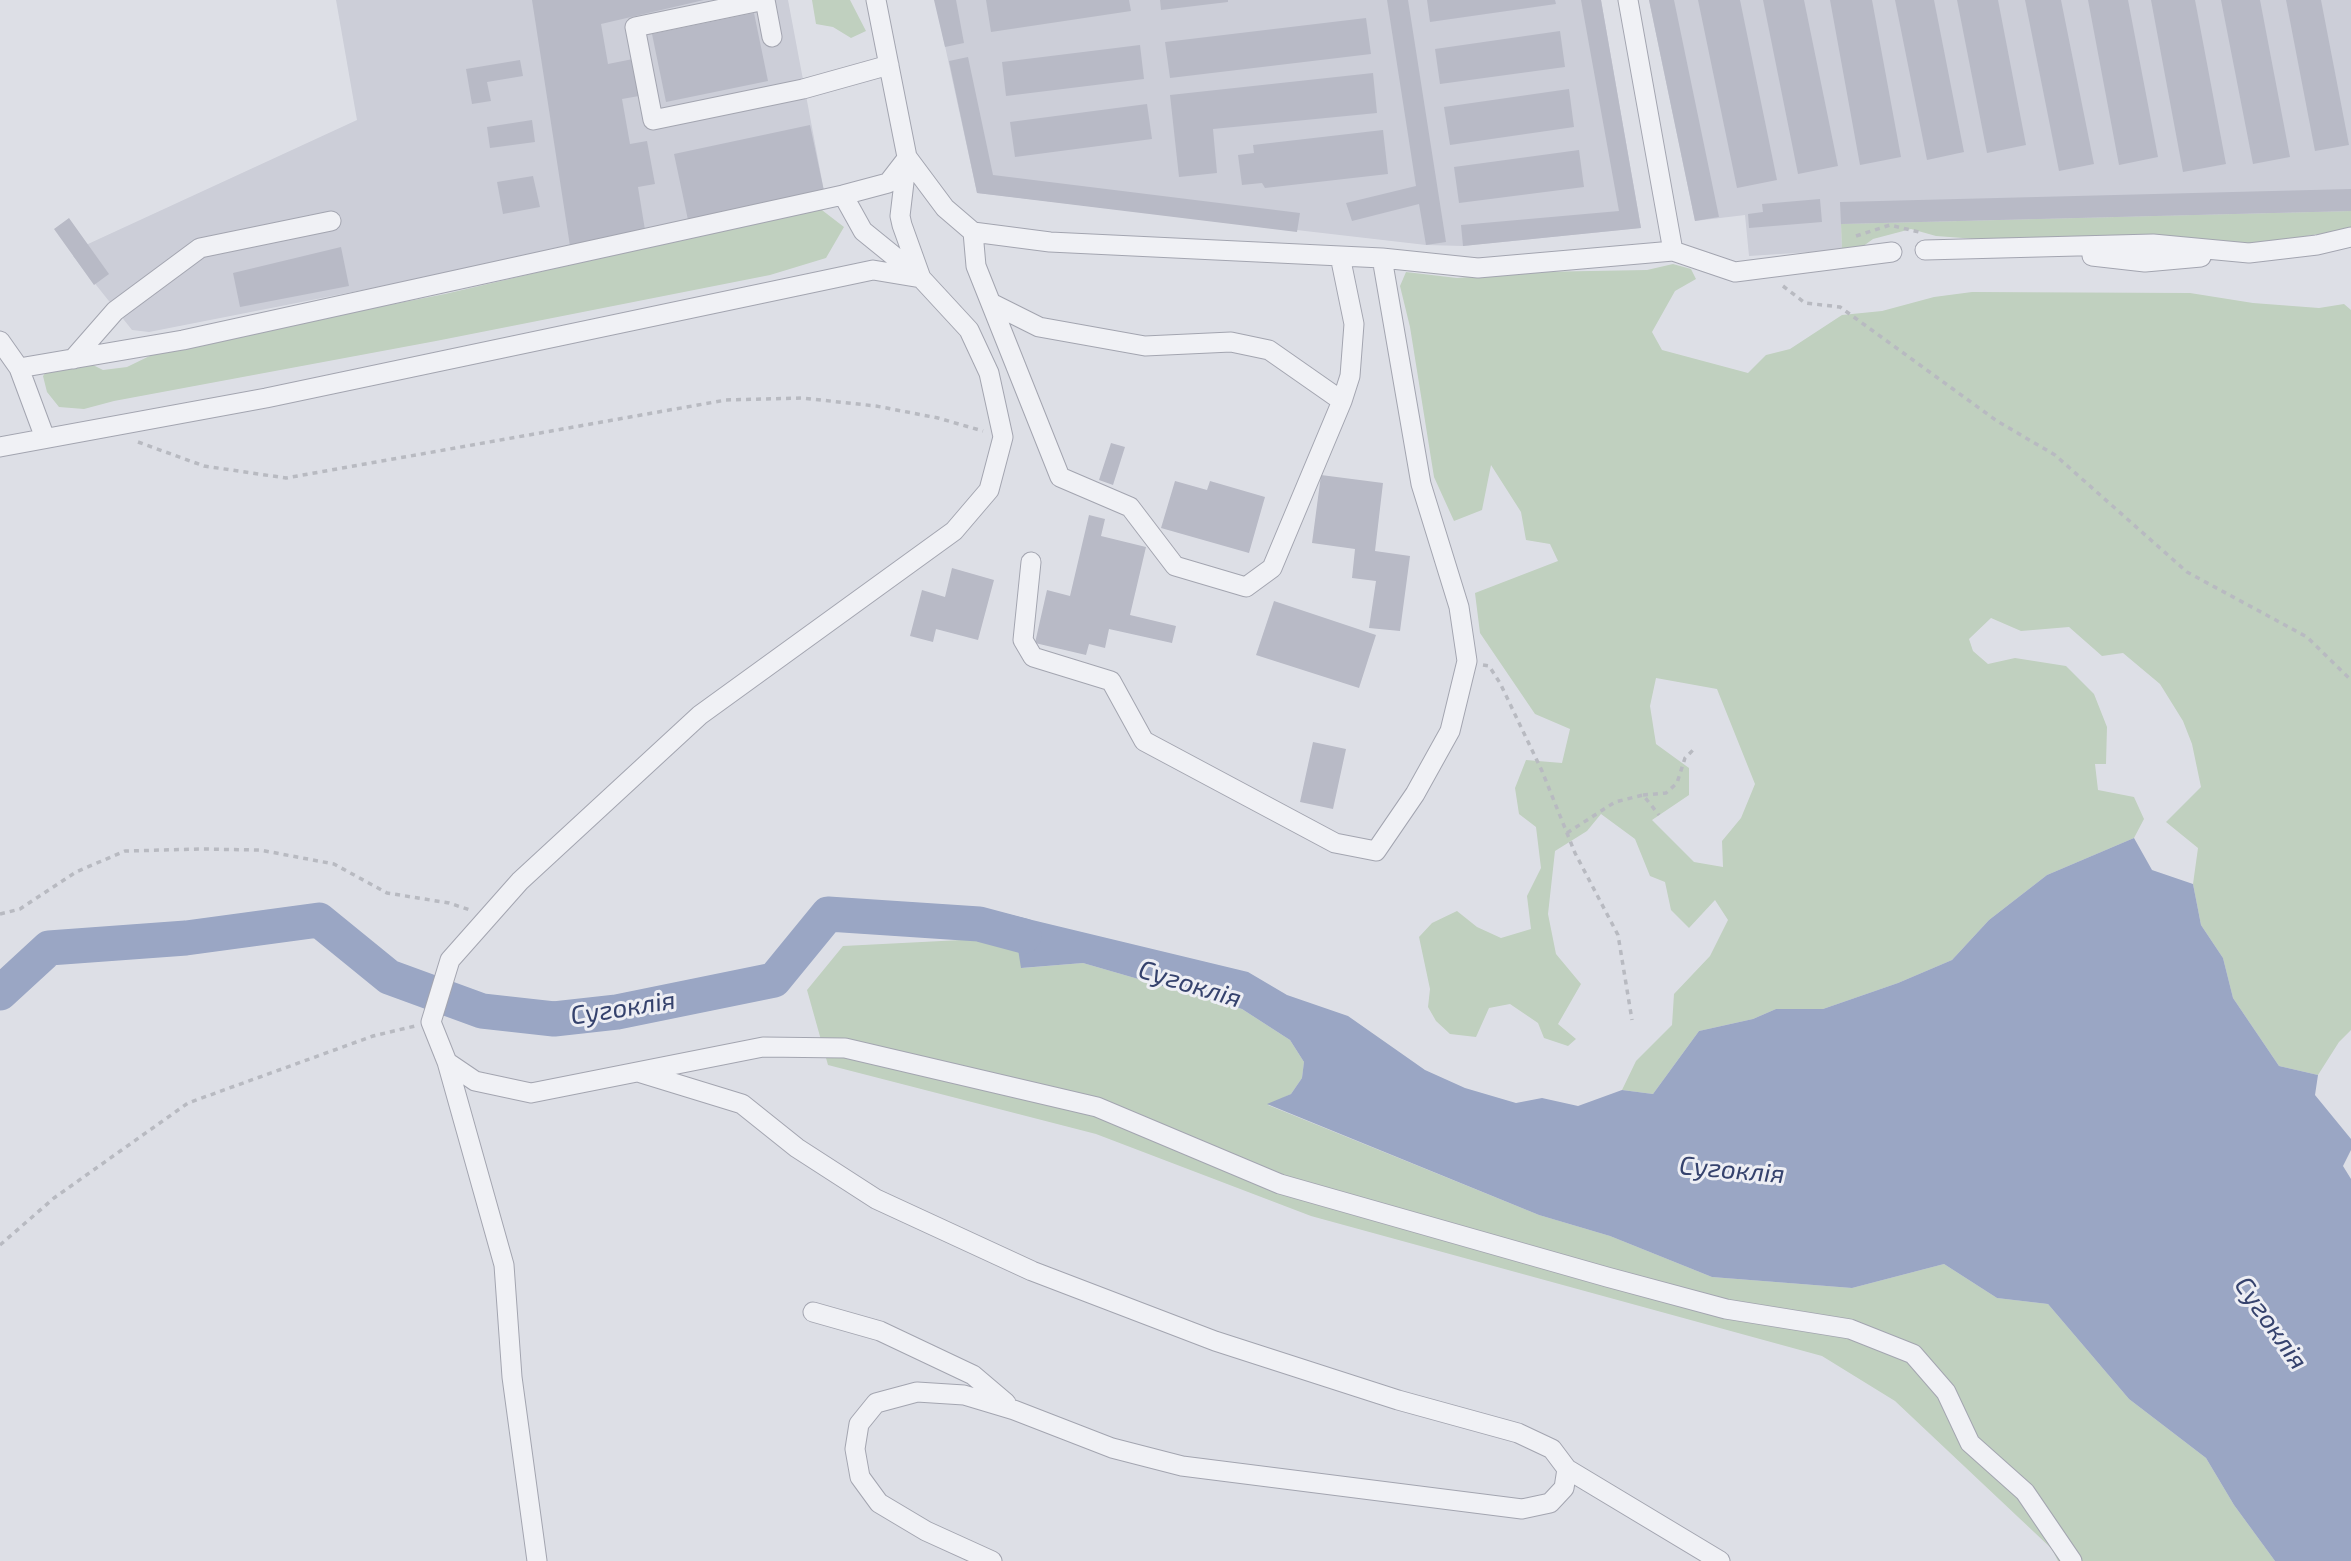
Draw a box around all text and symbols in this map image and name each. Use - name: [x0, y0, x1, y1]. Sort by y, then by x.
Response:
- water label: Сугоклія: [1135, 954, 1245, 1014]
- water label: Сугоклія: [568, 984, 678, 1032]
- water label: Сугоклія: [1678, 1150, 1786, 1190]
- water label: Сугоклія: [2228, 1271, 2314, 1375]

